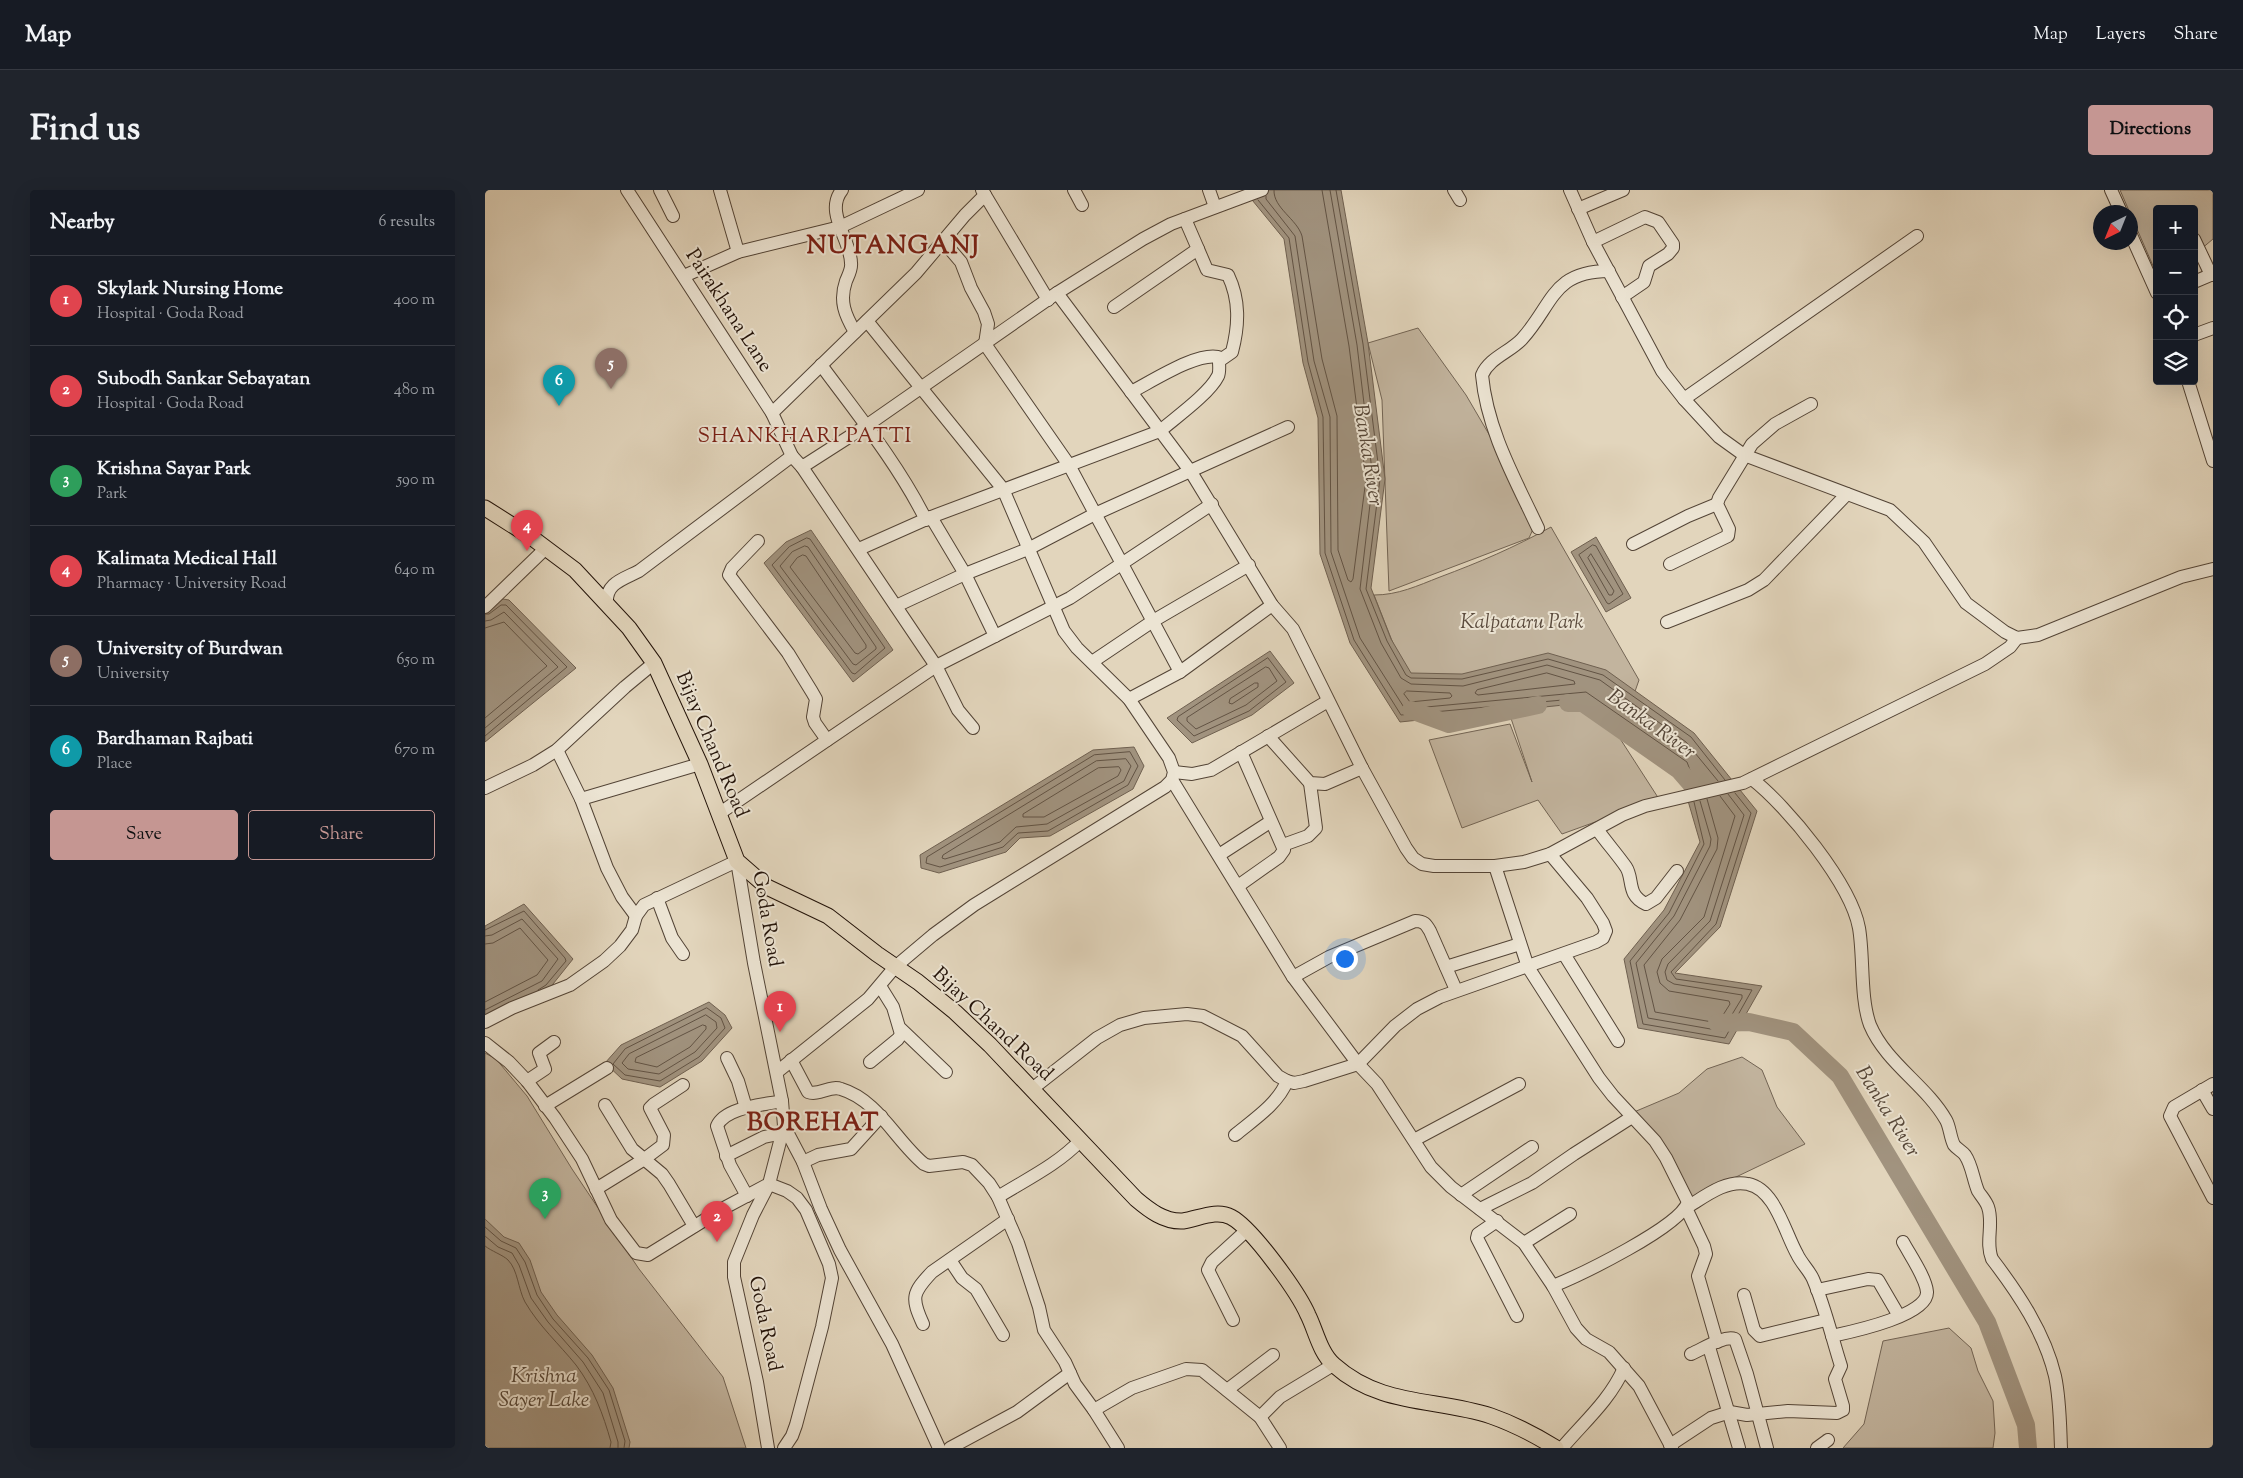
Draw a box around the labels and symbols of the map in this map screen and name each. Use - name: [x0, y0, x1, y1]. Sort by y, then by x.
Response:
- north arrow: [2093, 205, 2138, 250]
- district label: NUTANGANJ: [807, 229, 979, 265]
- street label: Pairakhana Lane: [677, 244, 779, 378]
- pin: 5: [595, 348, 627, 389]
- pin: 6: [543, 365, 575, 406]
- water label: Banka River: [1344, 402, 1390, 509]
- district label: SHANKHARI PATTI: [698, 422, 912, 452]
- pin: 4: [511, 510, 543, 551]
- park label: Kalpataru Park: [1460, 609, 1584, 638]
- street label: Bijay Chand Road: [667, 667, 755, 823]
- water label: Banka River: [1601, 683, 1702, 768]
- street label: Goda Road: [743, 869, 789, 969]
- your location: [1332, 946, 1358, 972]
- street label: Bijay Chand Road: [925, 961, 1059, 1089]
- pin: 1: [764, 991, 796, 1032]
- water label: Banka River: [1847, 1060, 1927, 1164]
- district label: BOREHAT: [747, 1106, 879, 1142]
- pin: 3: [529, 1178, 561, 1219]
- pin: 2: [701, 1201, 733, 1242]
- street label: Goda Road: [740, 1274, 788, 1374]
- water label: Krishna Sayer Lake: [499, 1362, 589, 1416]

